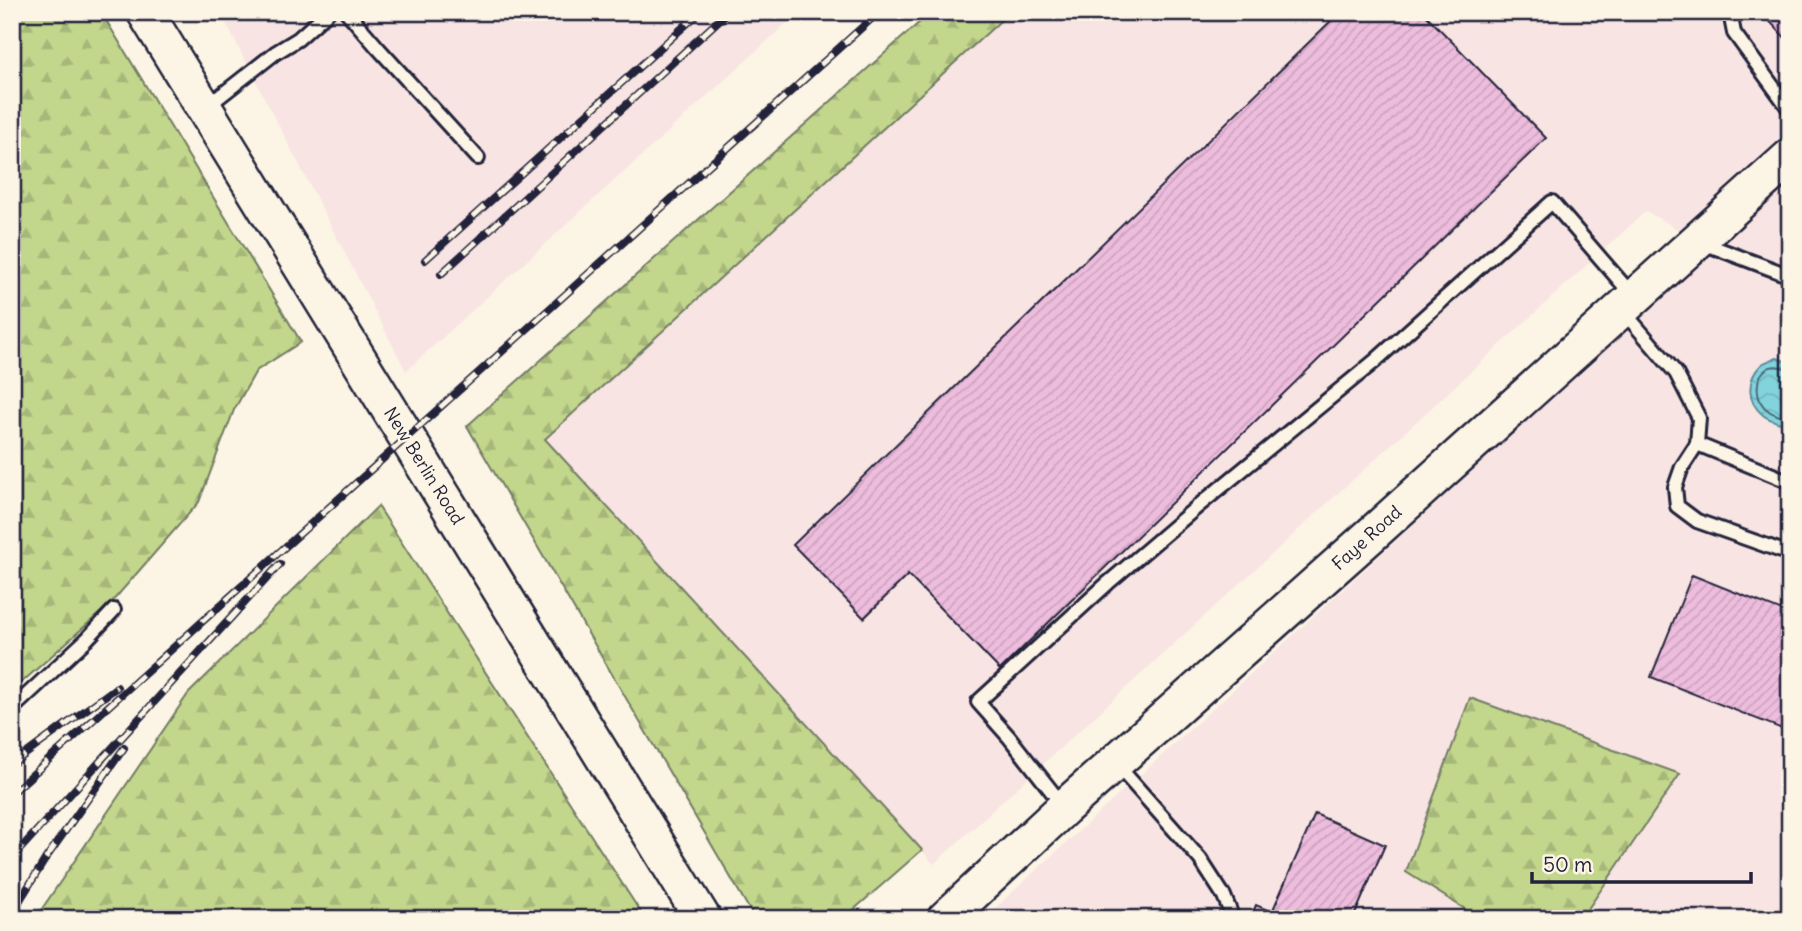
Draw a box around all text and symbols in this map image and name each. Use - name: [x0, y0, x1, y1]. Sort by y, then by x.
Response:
- street label: New Berlin Road: [379, 403, 470, 529]
- street label: Faye Road: [1327, 500, 1407, 575]
- scale bar: [1532, 840, 1751, 884]
- text: 50 m: [1543, 851, 1592, 878]

